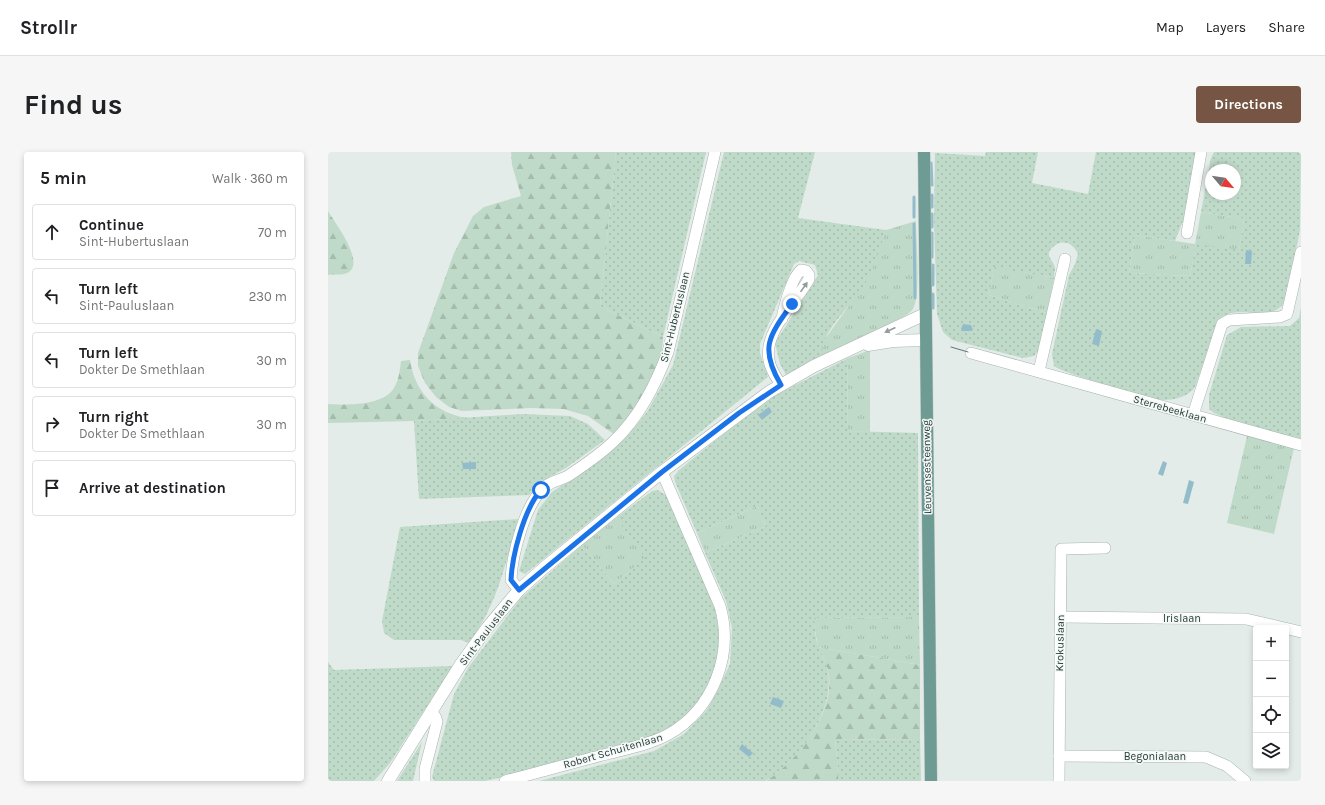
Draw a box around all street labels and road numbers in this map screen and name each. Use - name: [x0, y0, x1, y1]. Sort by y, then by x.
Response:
- street label: Sint-Hubertuslaan: [657, 270, 693, 364]
- street label: Sterrebeeklaan: [1132, 392, 1208, 426]
- street label: Leuvensesteenweg: [920, 419, 934, 514]
- street label: Sint-Pauluslaan: [457, 596, 515, 668]
- street label: Irislaan: [1163, 612, 1201, 625]
- street label: Krokuslaan: [1053, 614, 1067, 672]
- street label: Robert Schuitenlaan: [562, 731, 664, 771]
- street label: Begonialaan: [1124, 750, 1186, 763]

